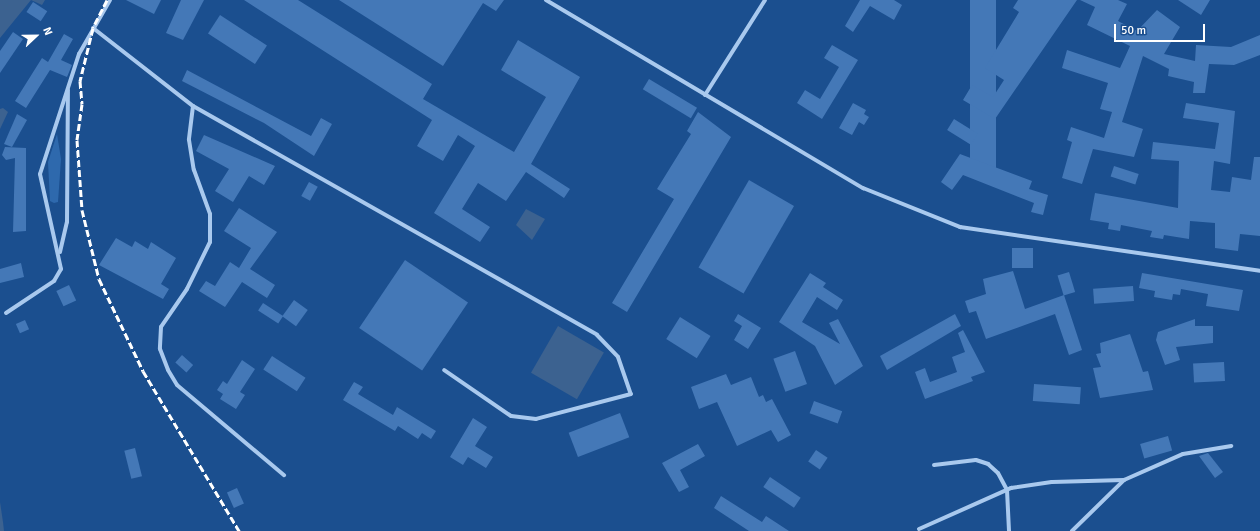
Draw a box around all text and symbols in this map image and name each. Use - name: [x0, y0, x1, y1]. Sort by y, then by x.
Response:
- north arrow: [16, 16, 56, 56]
- scale bar: [1116, 16, 1207, 42]
- text: 50 m: [1121, 23, 1146, 38]
- text: N: [40, 25, 55, 37]

